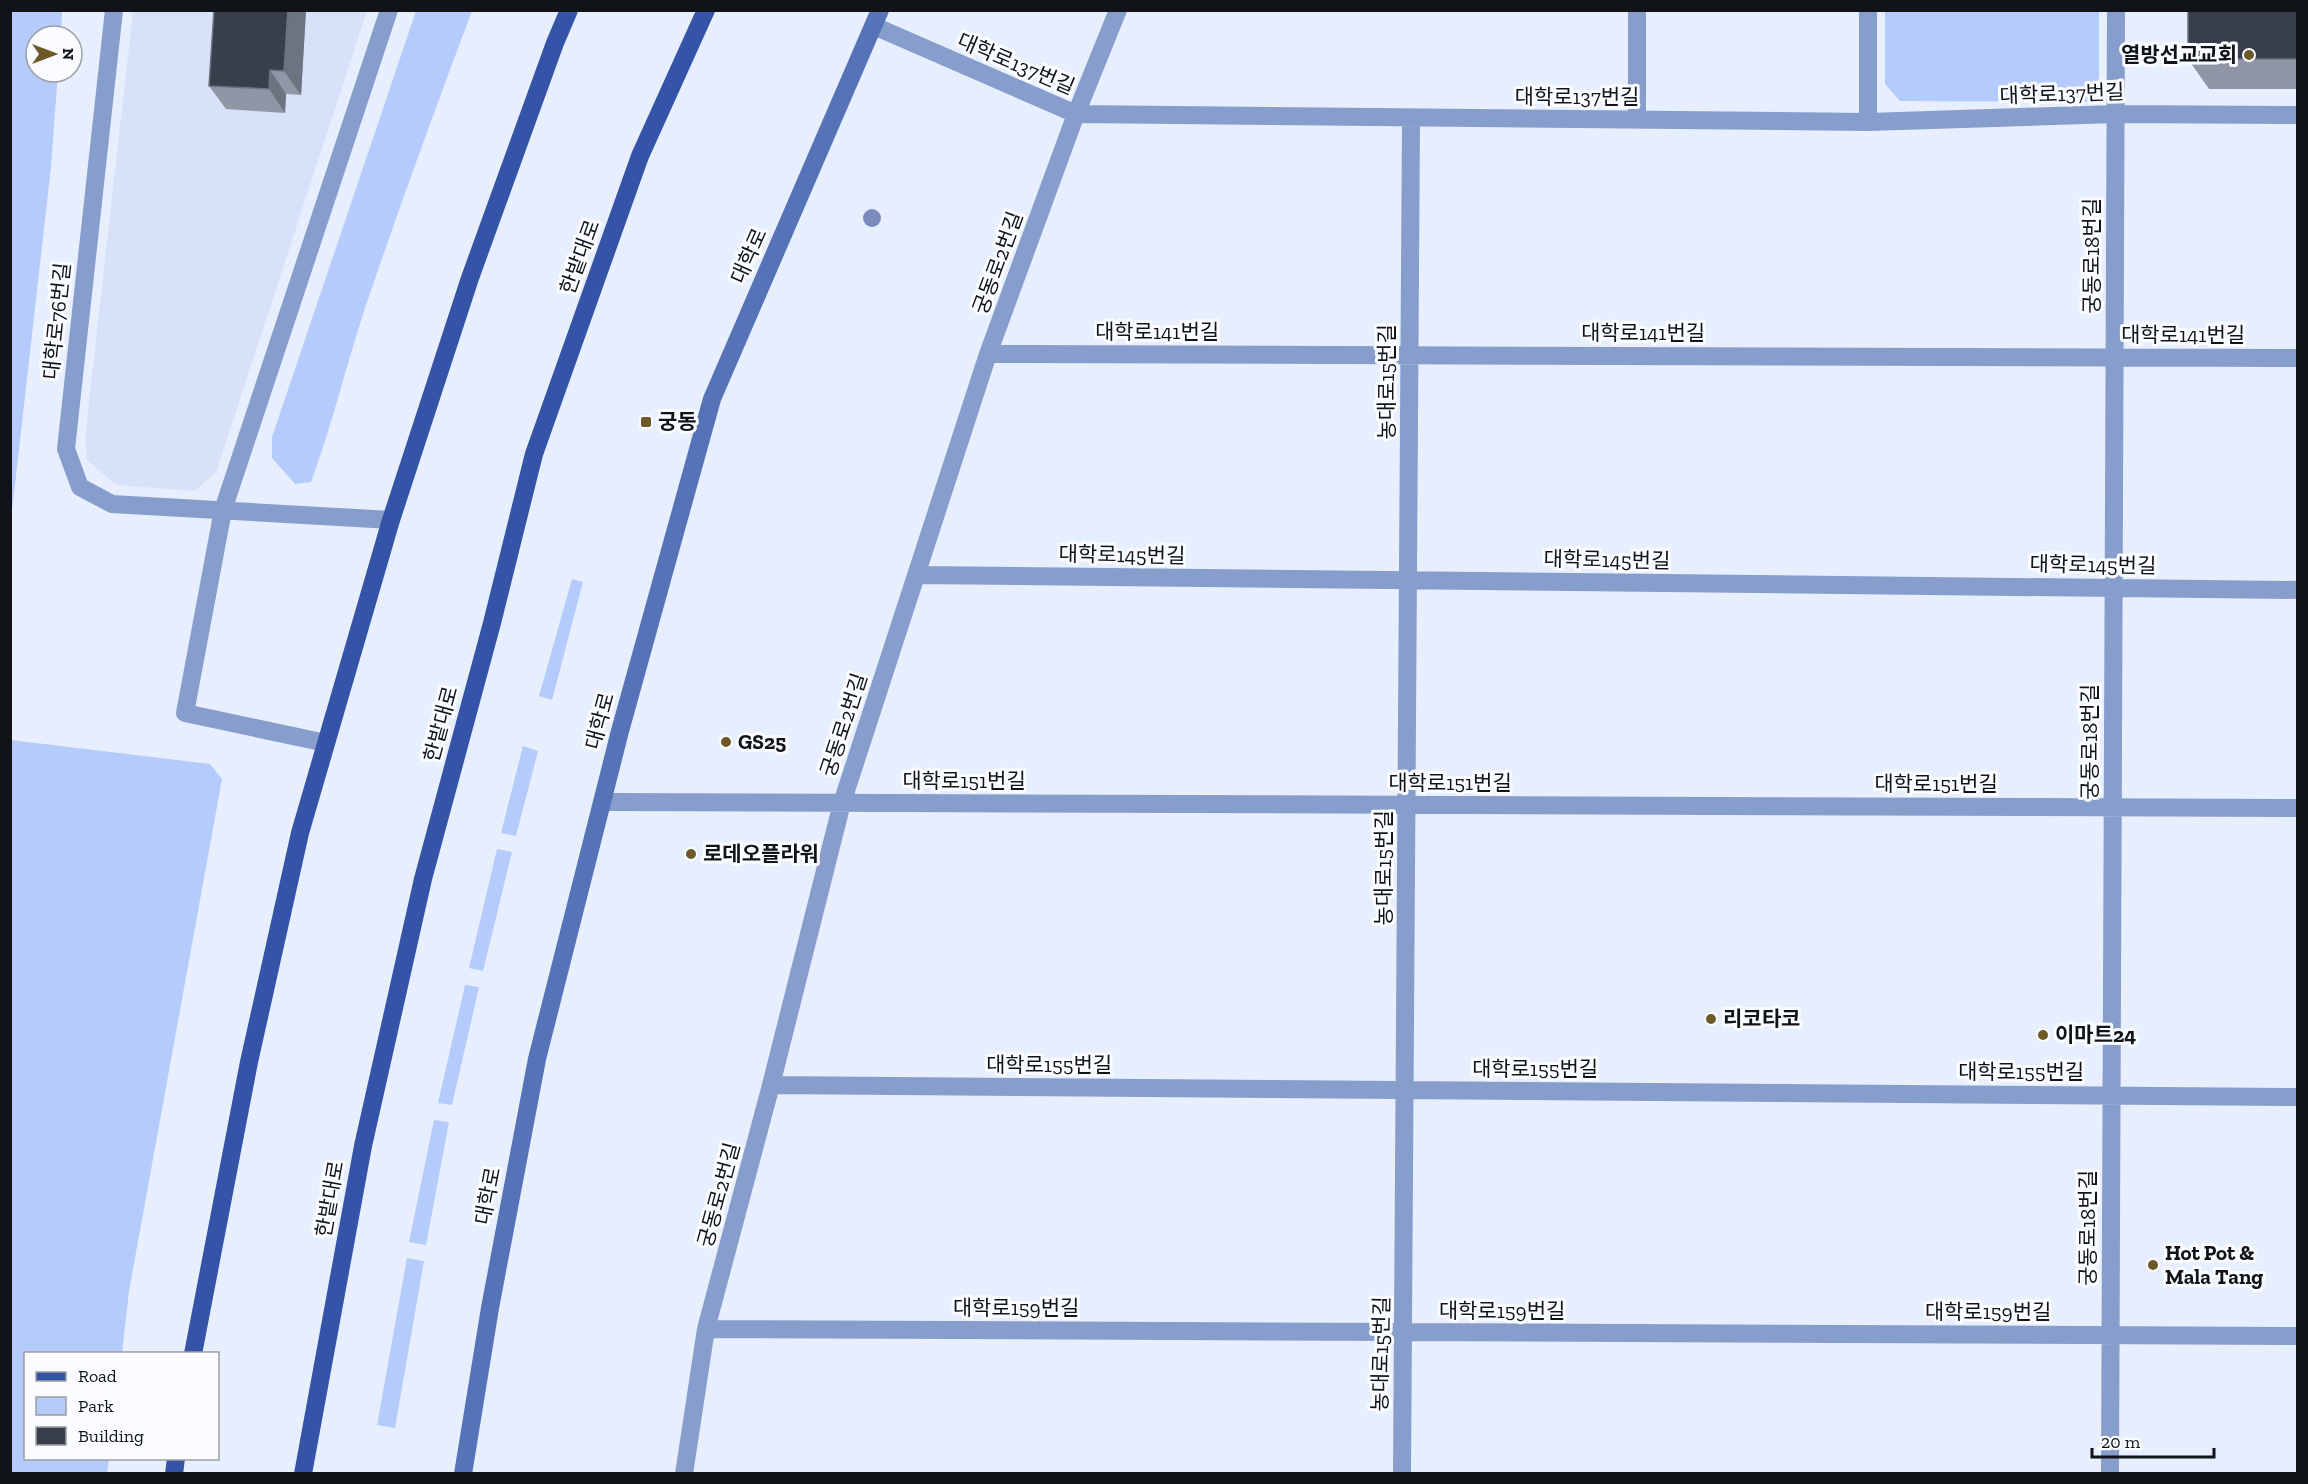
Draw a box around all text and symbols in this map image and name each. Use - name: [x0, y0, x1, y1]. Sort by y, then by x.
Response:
- north arrow: [24, 24, 84, 84]
- street label: 대학로137번길: [954, 28, 1079, 99]
- place label: 열방선교교회: [2121, 42, 2237, 67]
- text: N: [59, 48, 78, 60]
- marker: 열방선교교회: [2242, 48, 2256, 62]
- street label: 대학로137번길: [1999, 79, 2125, 108]
- street label: 대학로137번길: [1515, 84, 1639, 109]
- street label: 궁동로18번길: [2079, 198, 2104, 314]
- street label: 궁동로2번길: [967, 208, 1028, 318]
- street label: 한밭대로: [555, 216, 604, 297]
- street label: 대학로: [725, 224, 772, 287]
- street label: 대학로76번길: [38, 261, 75, 381]
- street label: 대학로141번길: [1095, 319, 1219, 344]
- street label: 대학로141번길: [1581, 320, 1705, 345]
- street label: 대학로141번길: [2121, 322, 2245, 347]
- street label: 농대로15번길: [1374, 324, 1399, 440]
- place label: 궁동: [658, 409, 697, 434]
- marker: 궁동: [639, 415, 653, 429]
- street label: 대학로145번길: [1058, 541, 1186, 568]
- street label: 대학로145번길: [1543, 546, 1671, 573]
- street label: 대학로145번길: [2029, 551, 2157, 578]
- street label: 궁동로2번길: [815, 670, 872, 780]
- street label: 한밭대로: [418, 683, 463, 764]
- street label: 궁동로18번길: [2077, 684, 2102, 800]
- street label: 대학로: [580, 690, 619, 752]
- place label: GS25: [738, 729, 786, 754]
- marker: GS25: [719, 735, 733, 749]
- street label: 대학로151번길: [902, 768, 1026, 793]
- street label: 대학로151번길: [1388, 770, 1512, 795]
- street label: 대학로151번길: [1874, 771, 1998, 796]
- street label: 농대로15번길: [1371, 810, 1396, 926]
- place label: 로데오플라워: [703, 841, 819, 866]
- marker: 로데오플라워: [684, 847, 698, 861]
- place label: 리코타코: [1723, 1006, 1800, 1031]
- marker: 리코타코: [1704, 1012, 1718, 1026]
- place label: 이마트24: [2055, 1022, 2136, 1047]
- marker: 이마트24: [2036, 1028, 2050, 1042]
- street label: 대학로155번길: [986, 1052, 1112, 1077]
- street label: 대학로155번길: [1472, 1056, 1598, 1081]
- street label: 대학로155번길: [1958, 1059, 2084, 1084]
- street label: 궁동로2번길: [693, 1140, 744, 1250]
- street label: 한밭대로: [310, 1159, 349, 1239]
- street label: 대학로: [470, 1165, 505, 1227]
- street label: 궁동로18번길: [2075, 1170, 2100, 1286]
- place label: Hot Pot & Mala Tang: [2165, 1240, 2263, 1289]
- marker: Hot Pot & Mala Tang: [2146, 1258, 2160, 1272]
- street label: 대학로159번길: [953, 1295, 1079, 1320]
- street label: 농대로15번길: [1367, 1296, 1394, 1412]
- street label: 대학로159번길: [1439, 1298, 1565, 1323]
- street label: 대학로159번길: [1925, 1299, 2051, 1324]
- legend: [24, 1352, 219, 1460]
- text: Road: [78, 1365, 117, 1387]
- text: Park: [78, 1395, 114, 1417]
- scale bar: [2092, 1421, 2214, 1459]
- text: Building: [78, 1425, 144, 1447]
- text: 20 m: [2101, 1431, 2141, 1453]

